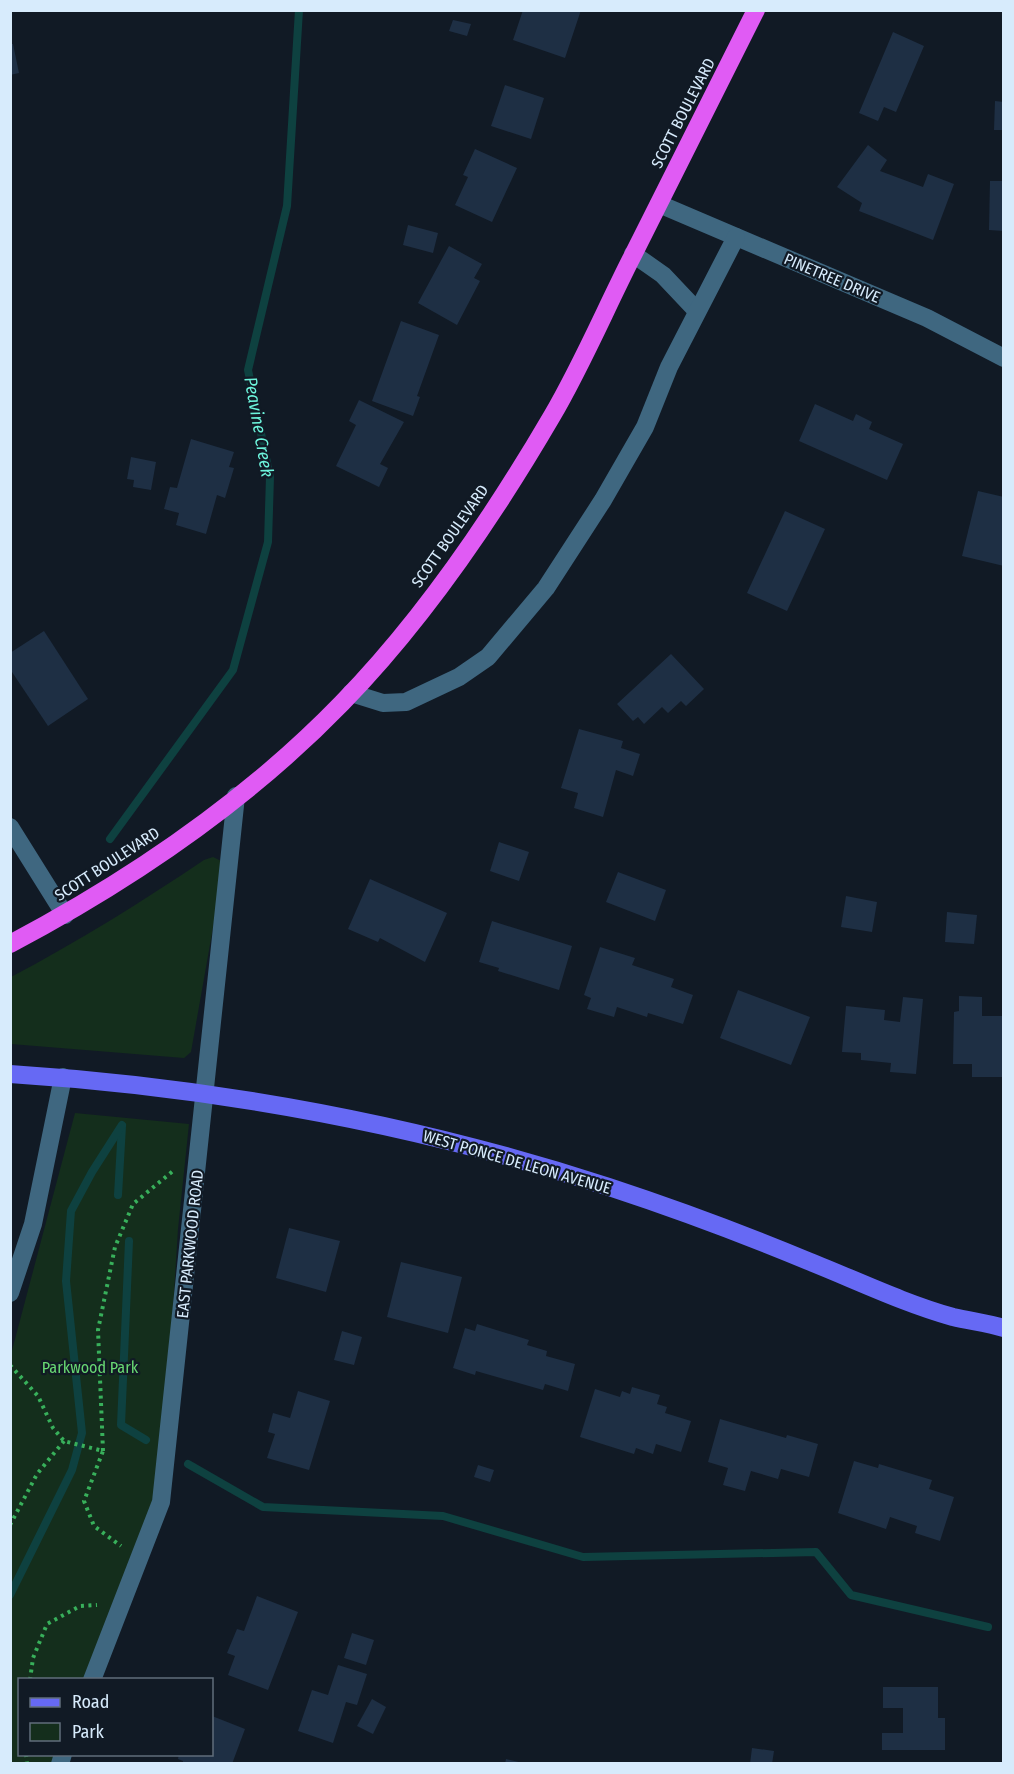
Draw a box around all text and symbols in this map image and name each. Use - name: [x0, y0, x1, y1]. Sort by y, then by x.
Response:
- street label: SCOTT BOULEVARD: [647, 55, 719, 171]
- street label: PINETREE DRIVE: [781, 249, 883, 307]
- water label: Peavine Creek: [239, 375, 279, 479]
- street label: SCOTT BOULEVARD: [408, 481, 492, 591]
- street label: SCOTT BOULEVARD: [51, 823, 163, 905]
- street label: WEST PONCE DE LEON AVENUE: [421, 1126, 613, 1198]
- street label: EAST PARKWOOD ROAD: [173, 1169, 207, 1319]
- park label: Parkwood Park: [42, 1358, 139, 1377]
- legend: [18, 1678, 213, 1756]
- text: Road: [72, 1691, 109, 1713]
- text: Park: [72, 1721, 105, 1743]

